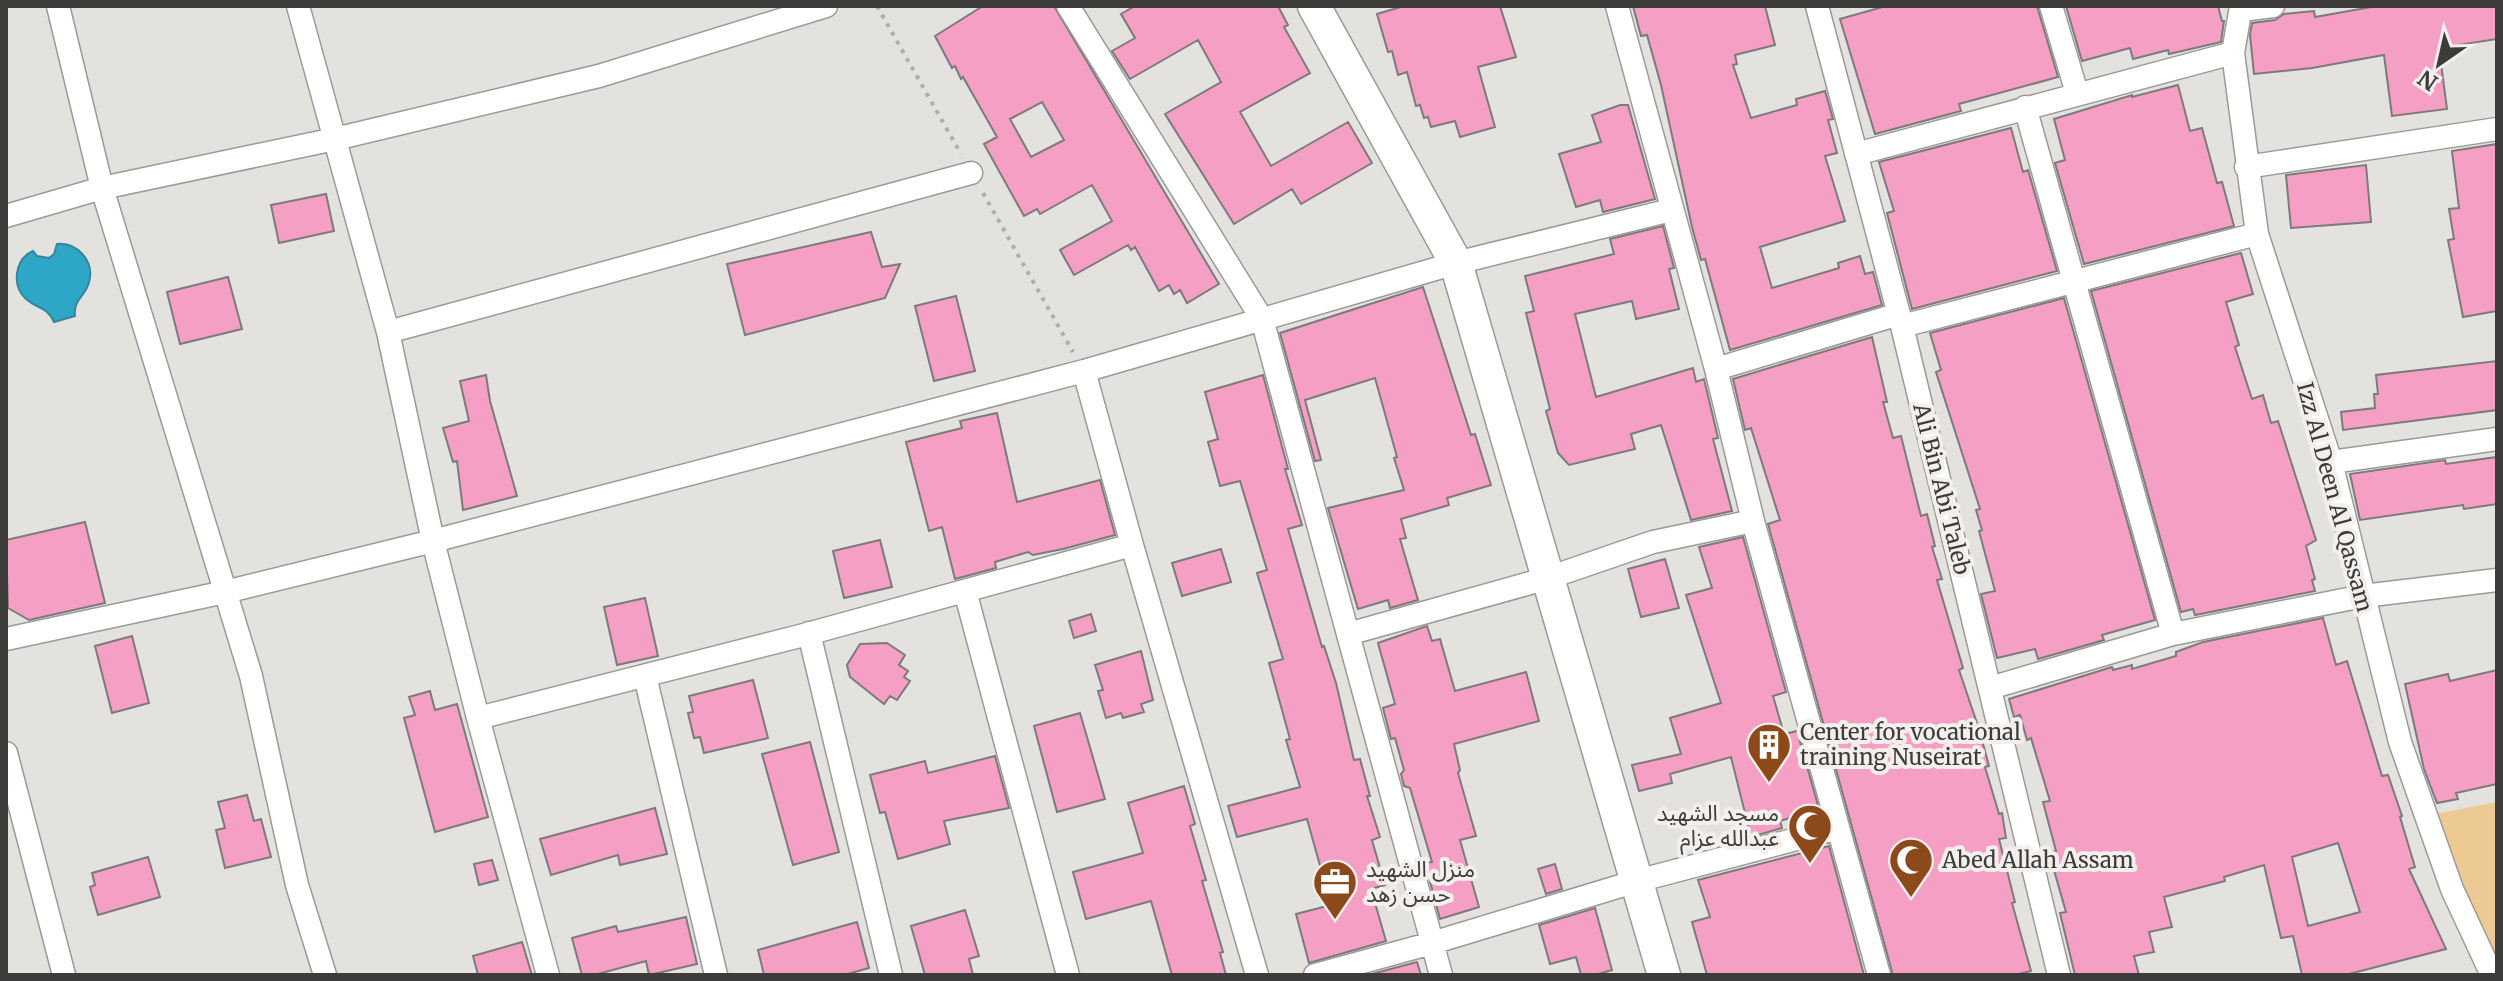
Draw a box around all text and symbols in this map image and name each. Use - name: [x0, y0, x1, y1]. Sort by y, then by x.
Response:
- north arrow: [2399, 24, 2479, 104]
- text: N: [2412, 64, 2443, 97]
- street label: Izz Al Deen Al Qassam: [2291, 379, 2379, 615]
- street label: Ali Bin Abi Taleb: [1907, 399, 1977, 578]
- place label: Center for vocational training Nuseirat: [1800, 718, 2021, 771]
- building icon: Center for vocational training Nuseirat: [1745, 721, 1793, 784]
- place label: مسجد الشهيد عبدالله عزام: [1657, 799, 1779, 855]
- mosque icon: مسجد الشهيد عبدالله عزام: [1786, 802, 1834, 865]
- mosque icon: Abed Allah Assam: [1887, 836, 1935, 899]
- place label: Abed Allah Assam: [1941, 846, 2134, 874]
- place label: منزل الشهيد حسن زهد: [1366, 855, 1475, 908]
- office icon: منزل الشهيد حسن زهد: [1311, 858, 1359, 921]

